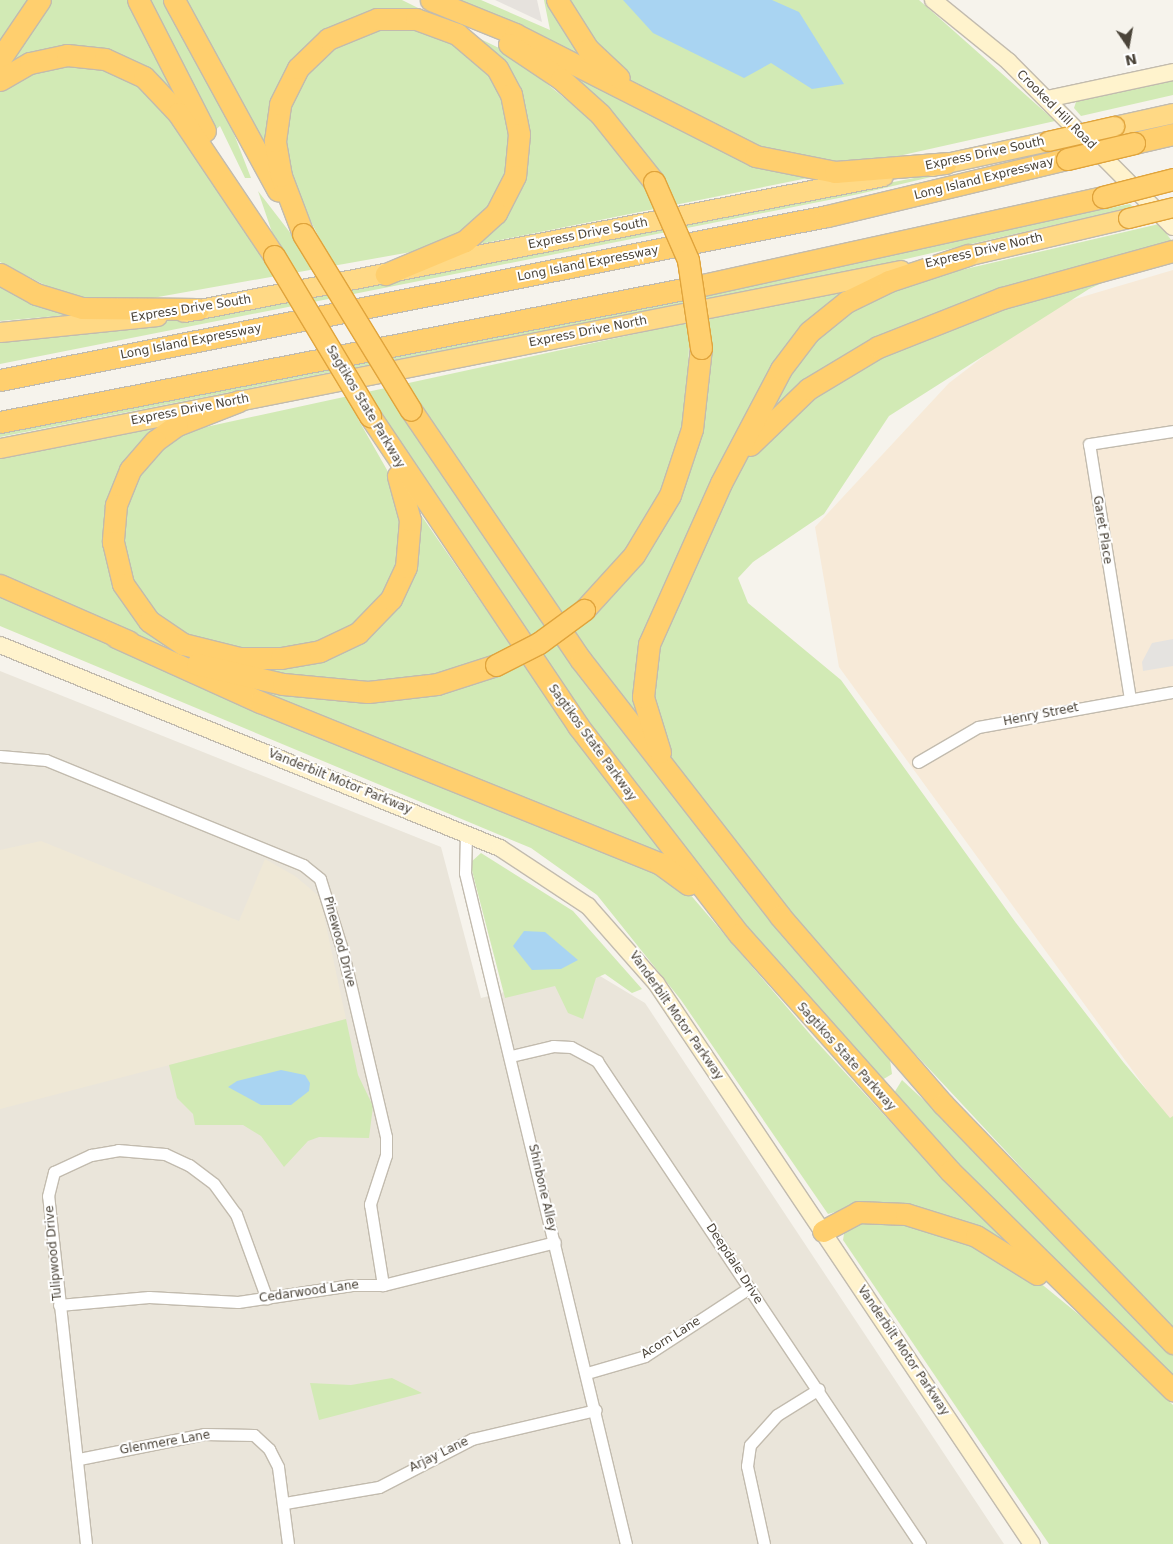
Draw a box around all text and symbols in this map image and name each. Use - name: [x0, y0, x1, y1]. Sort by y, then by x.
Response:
- north arrow: [1103, 20, 1153, 70]
- text: N: [1124, 51, 1139, 69]
- street label: Crooked Hill Road: [1013, 67, 1099, 153]
- street label: Express Drive South: [924, 134, 1046, 174]
- street label: Long Island Expressway: [913, 155, 1055, 203]
- street label: Express Drive South: [527, 215, 649, 253]
- street label: Express Drive North: [924, 230, 1044, 272]
- street label: Long Island Expressway: [516, 243, 660, 285]
- street label: Express Drive South: [130, 292, 252, 326]
- street label: Express Drive North: [528, 313, 648, 351]
- street label: Long Island Expressway: [119, 321, 263, 363]
- street label: Sagtikos State Parkway: [323, 343, 407, 471]
- street label: Express Drive North: [130, 391, 250, 429]
- street label: Garet Place: [1089, 495, 1115, 565]
- street label: Sagtikos State Parkway: [545, 682, 639, 804]
- street label: Henry Street: [1002, 701, 1080, 729]
- street label: Vanderbilt Motor Parkway: [266, 747, 414, 817]
- street label: Pinewood Drive: [320, 895, 358, 989]
- street label: Vanderbilt Motor Parkway: [626, 949, 726, 1083]
- street label: Sagtikos State Parkway: [794, 1000, 898, 1114]
- street label: Shinbone Alley: [525, 1143, 559, 1233]
- street label: Tulipwood Drive: [43, 1205, 65, 1301]
- street label: Deepdale Drive: [703, 1221, 765, 1307]
- street label: Cedarwood Lane: [258, 1278, 360, 1306]
- street label: Vanderbilt Motor Parkway: [854, 1283, 952, 1419]
- street label: Acorn Lane: [639, 1314, 703, 1362]
- street label: Glenmere Lane: [119, 1428, 211, 1458]
- street label: Arjay Lane: [407, 1435, 471, 1475]

